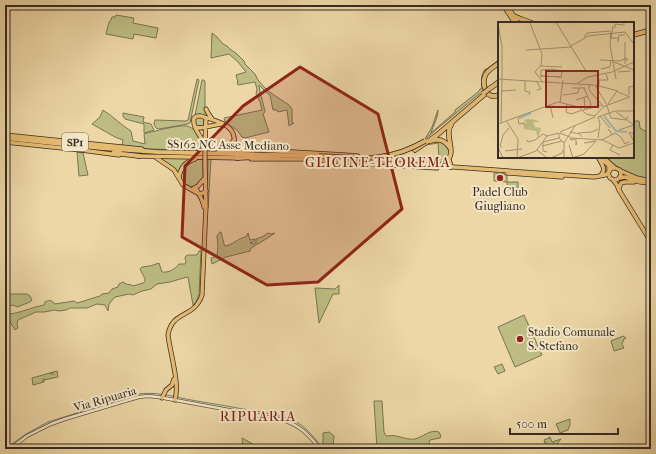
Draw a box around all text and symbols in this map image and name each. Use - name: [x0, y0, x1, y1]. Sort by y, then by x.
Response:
- inset map: [498, 22, 634, 158]
- road number: SP1: [62, 133, 88, 151]
- street label: SS162 NC Asse Mediano: [167, 137, 289, 153]
- district label: GLICINE-TEOREMA: [305, 154, 451, 171]
- marker: Padel Club Giugliano: [495, 173, 505, 183]
- place label: Padel Club Giugliano: [472, 185, 528, 213]
- place label: Stadio Comunale S. Stefano: [528, 325, 615, 353]
- marker: Stadio Comunale S. Stefano: [515, 334, 525, 344]
- street label: Via Ripuaria: [71, 383, 138, 415]
- district label: RIPUARIA: [220, 408, 296, 425]
- scale bar: [510, 410, 618, 436]
- text: 500 m: [516, 417, 547, 431]

